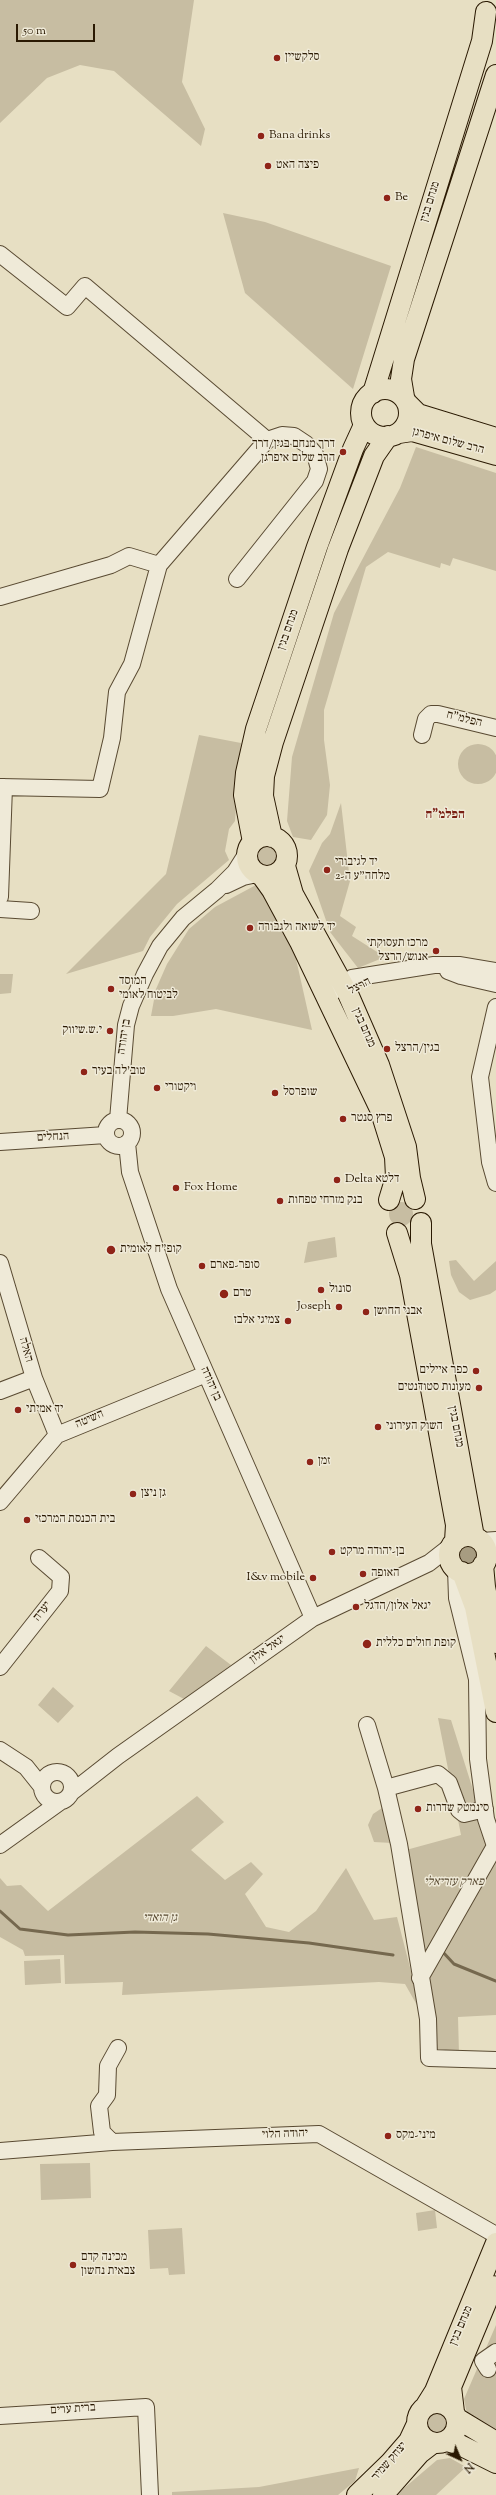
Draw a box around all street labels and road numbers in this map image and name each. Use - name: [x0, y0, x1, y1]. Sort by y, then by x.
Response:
- street label: מנחם בגין: [418, 180, 444, 224]
- street label: הרב שלום איפרגן: [410, 425, 486, 459]
- street label: מנחם בגין: [275, 608, 303, 652]
- street label: הפלמ"ח: [444, 709, 484, 731]
- street label: הרצל: [346, 975, 374, 999]
- street label: מנחם בגין: [348, 1006, 378, 1050]
- street label: בן יהודה: [115, 1018, 135, 1056]
- street label: הנחלים: [36, 1130, 70, 1146]
- street label: האלה: [15, 1336, 35, 1364]
- street label: בן יהודה: [196, 1365, 224, 1403]
- street label: מנחם בגין: [444, 1405, 466, 1449]
- street label: השיטה: [74, 1408, 106, 1432]
- street label: יערה: [31, 1599, 55, 1625]
- street label: יגאל אלון: [247, 1633, 289, 1667]
- street label: יהודה הלוי: [262, 2127, 308, 2143]
- street label: מנחם בגין: [447, 2304, 477, 2348]
- street label: ברית ערים: [50, 2401, 96, 2419]
- street label: יצחק שמיר: [369, 2440, 411, 2484]

